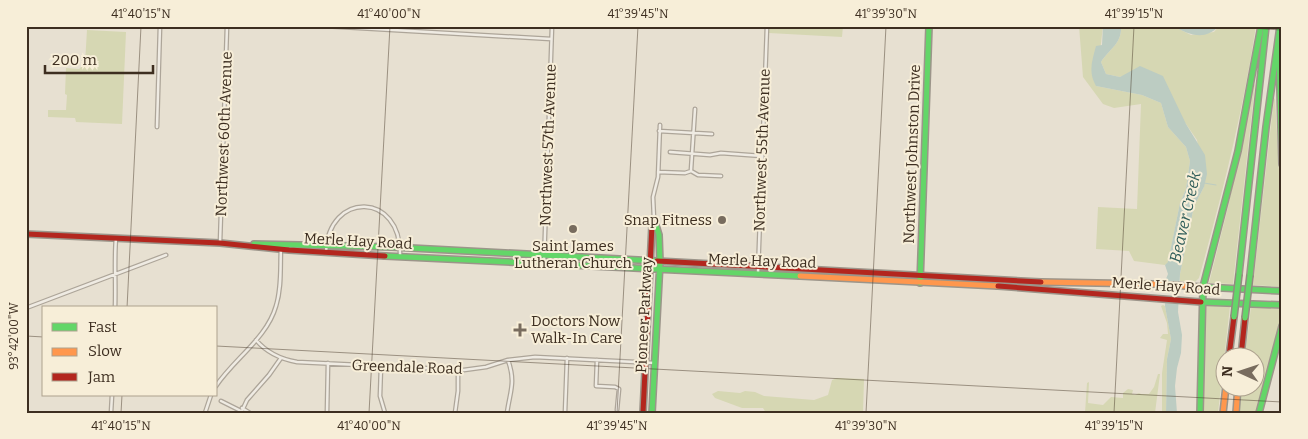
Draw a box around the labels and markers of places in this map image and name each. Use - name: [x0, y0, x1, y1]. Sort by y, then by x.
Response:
- place label: Snap Fitness: [624, 211, 712, 229]
- marker: Snap Fitness: [716, 214, 728, 226]
- marker: Saint James Lutheran Church: [567, 223, 579, 235]
- place label: Saint James Lutheran Church: [514, 237, 633, 272]
- place label: Doctors Now Walk-In Care: [531, 312, 622, 347]
- marker: Doctors Now Walk-In Care: [513, 323, 527, 337]

